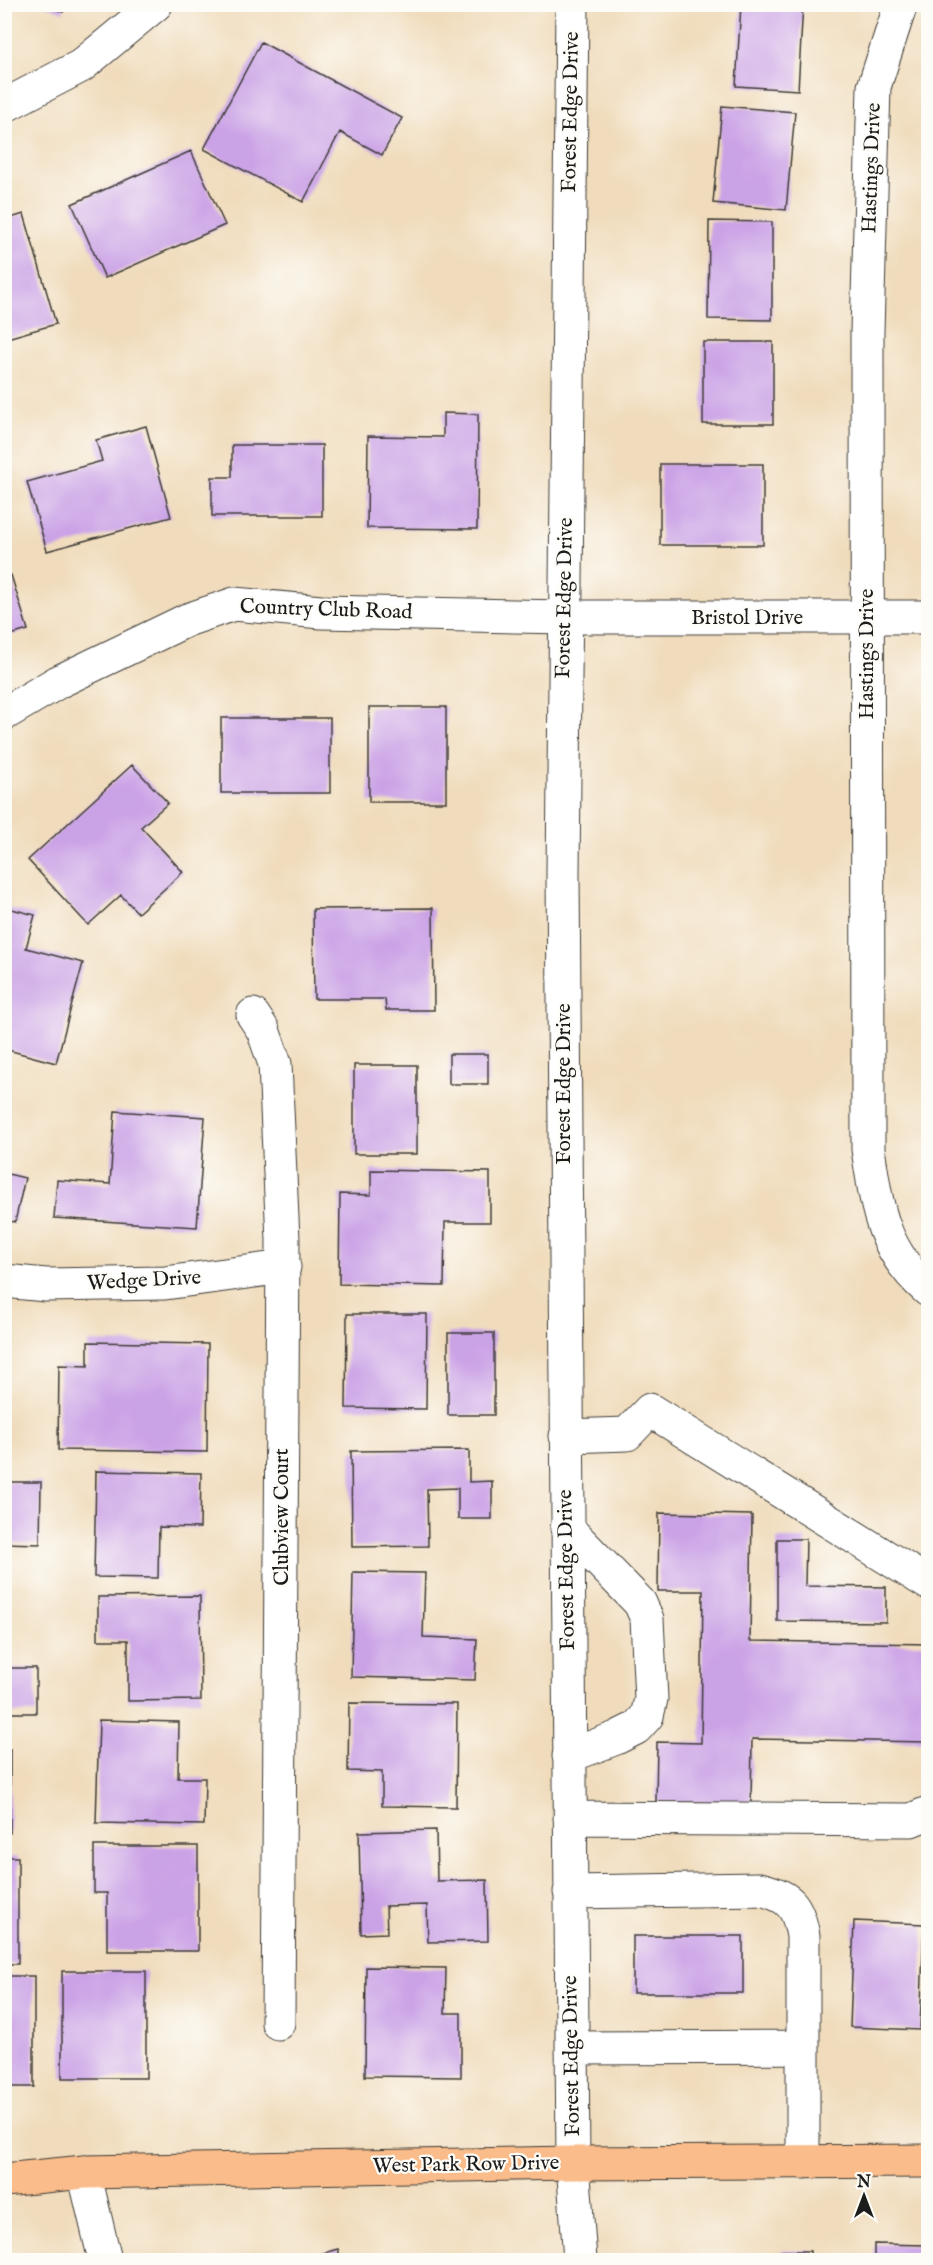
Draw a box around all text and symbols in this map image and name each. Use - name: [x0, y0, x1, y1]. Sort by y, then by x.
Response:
- street label: Forest Edge Drive: [556, 31, 586, 193]
- street label: Hastings Drive: [856, 102, 888, 234]
- street label: Forest Edge Drive: [550, 517, 580, 679]
- street label: Hastings Drive: [854, 588, 881, 719]
- street label: Country Club Road: [239, 593, 414, 627]
- street label: Bristol Drive: [691, 605, 803, 632]
- street label: Forest Edge Drive: [551, 1003, 578, 1165]
- street label: Wedge Drive: [86, 1265, 202, 1297]
- street label: Clubview Court: [269, 1448, 296, 1586]
- street label: Forest Edge Drive: [552, 1489, 582, 1651]
- street label: Forest Edge Drive: [557, 1975, 587, 2137]
- street label: West Park Row Drive: [372, 2150, 560, 2180]
- north arrow: [834, 2166, 894, 2226]
- text: N: [856, 2173, 871, 2193]

